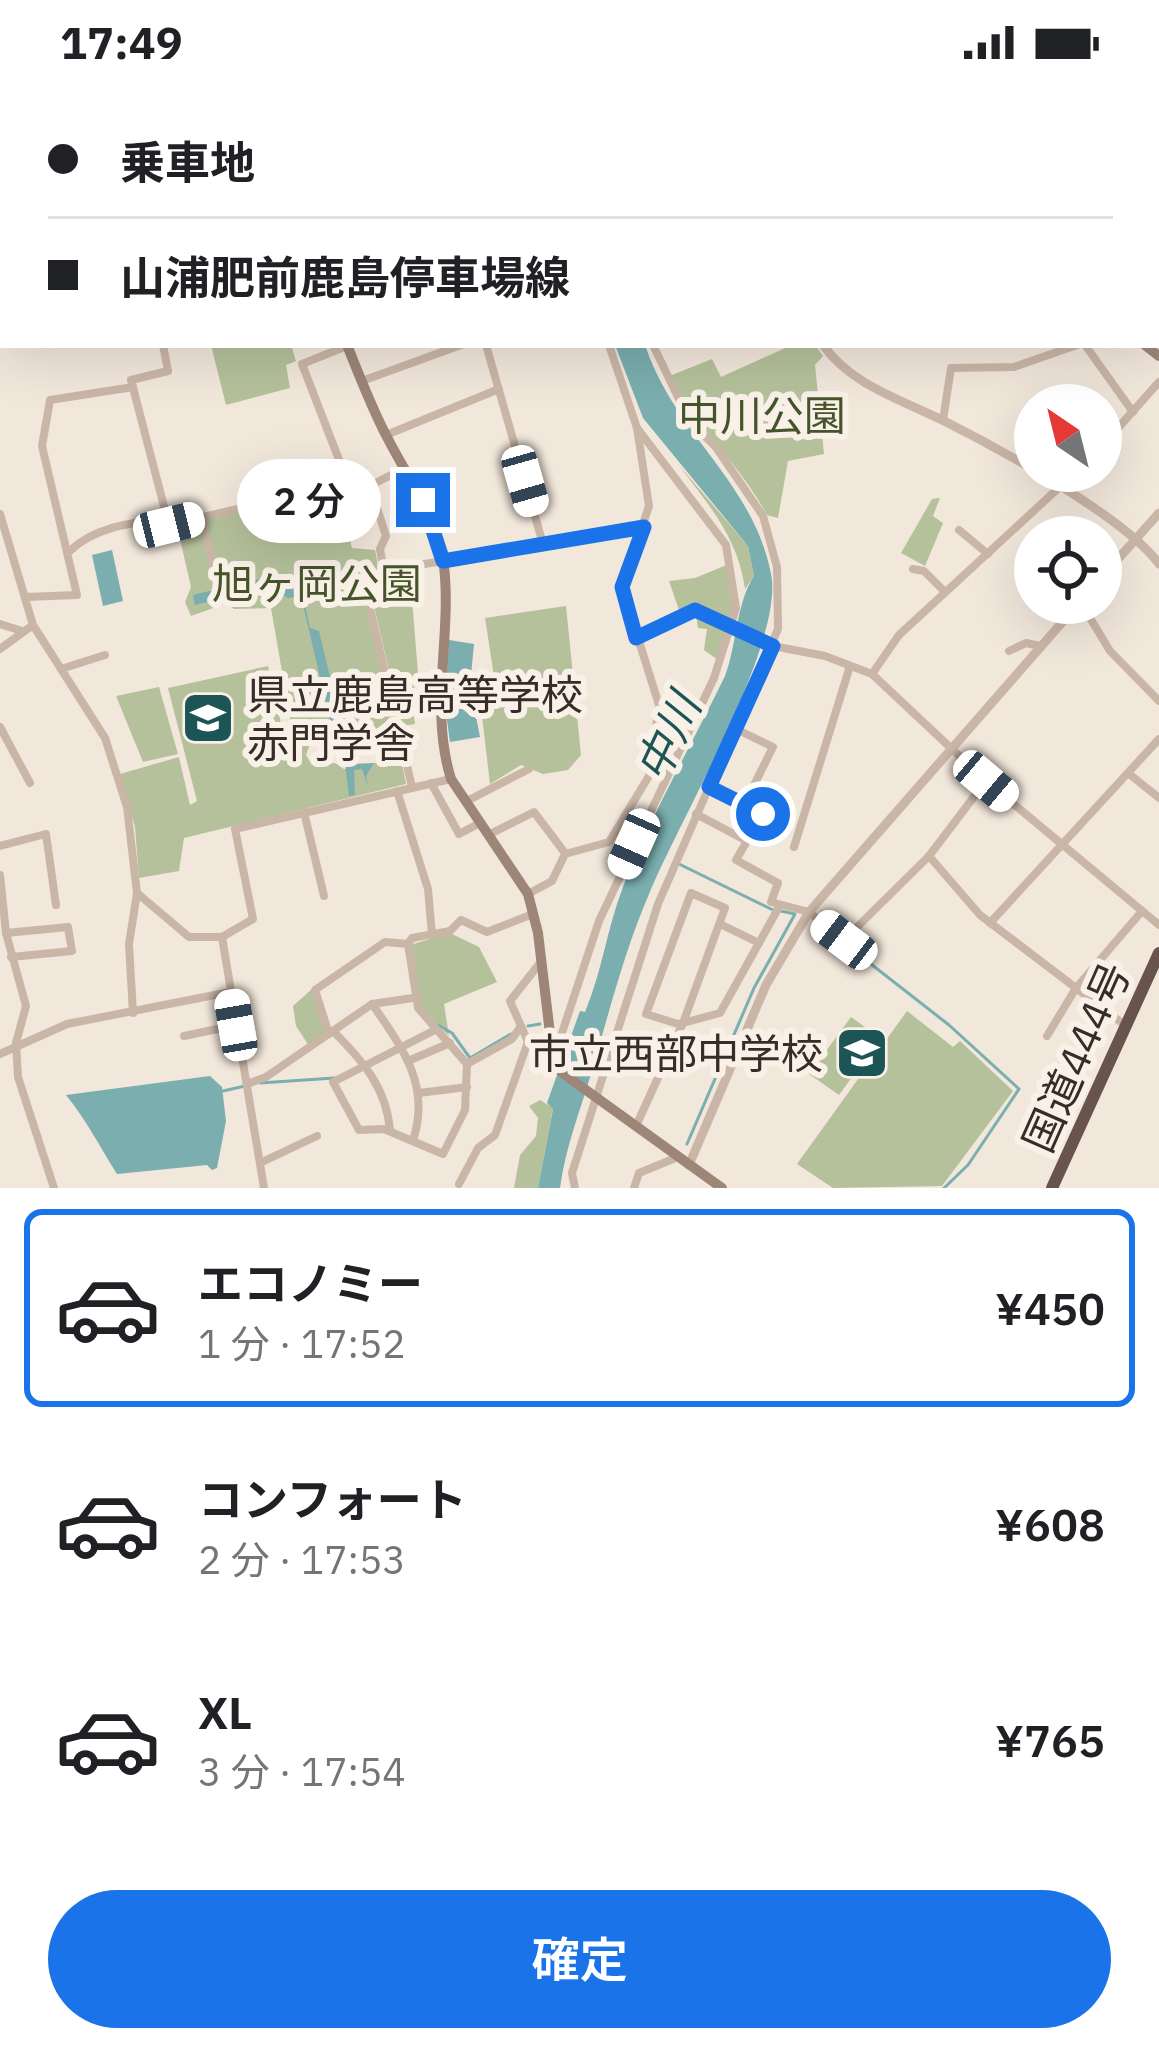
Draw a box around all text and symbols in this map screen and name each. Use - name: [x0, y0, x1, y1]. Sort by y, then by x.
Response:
- text: 17:49: [60, 13, 183, 71]
- text: 乗車地: [120, 133, 255, 191]
- text: 山浦肥前鹿島停車場線: [120, 248, 570, 306]
- north arrow: [1014, 384, 1122, 492]
- map controls: [1014, 384, 1122, 624]
- park label: 中川公園: [678, 388, 846, 443]
- car: [498, 441, 552, 521]
- callout: 2 分: [237, 458, 381, 542]
- route end: [396, 473, 450, 527]
- text: 2 分: [273, 475, 345, 526]
- car: [130, 499, 208, 551]
- button: locate: [1014, 516, 1122, 624]
- park label: 旭ヶ岡公園: [212, 556, 422, 611]
- place label: 県立鹿島高等学校 赤門学舎: [247, 667, 583, 770]
- water label: 中川: [622, 680, 714, 790]
- school or university icon: 県立鹿島高等学校 赤門学舎: [180, 690, 236, 746]
- car: [947, 744, 1025, 818]
- route start: [736, 787, 790, 841]
- car: [603, 804, 665, 884]
- car: [804, 904, 884, 976]
- street label: 国道444号: [1010, 954, 1142, 1160]
- car: [212, 986, 260, 1064]
- school or university icon: 市立西部中学校: [834, 1025, 890, 1081]
- place label: 市立西部中学校: [529, 1026, 823, 1081]
- icon: car: [54, 1254, 162, 1362]
- text: エコノミー: [198, 1254, 423, 1312]
- text: ¥450: [995, 1279, 1105, 1337]
- text: 1 分 · 17:52: [198, 1318, 406, 1369]
- icon: car: [54, 1470, 162, 1578]
- text: コンフォート: [198, 1470, 467, 1528]
- text: ¥608: [995, 1495, 1105, 1553]
- text: 2 分 · 17:53: [198, 1534, 406, 1585]
- text: XL: [198, 1683, 252, 1741]
- icon: car: [54, 1686, 162, 1794]
- text: ¥765: [995, 1711, 1105, 1769]
- text: 3 分 · 17:54: [198, 1746, 406, 1797]
- button: 確定: [48, 1890, 1111, 2028]

